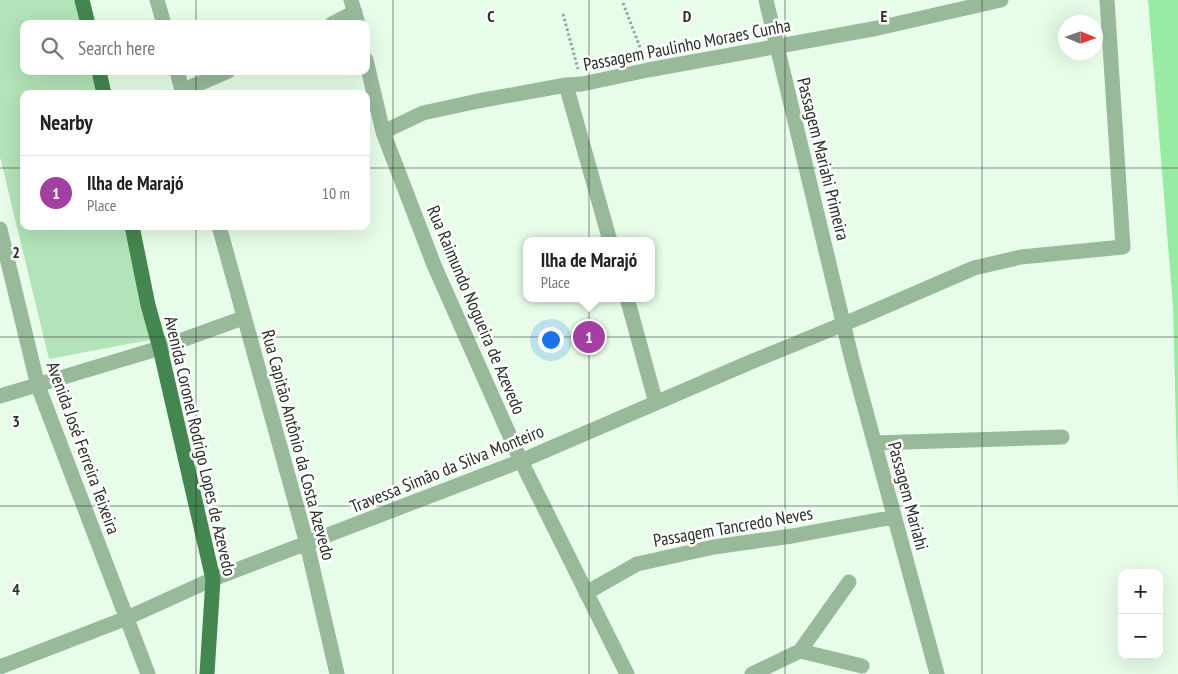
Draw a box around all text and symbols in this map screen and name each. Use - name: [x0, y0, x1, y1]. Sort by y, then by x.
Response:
- text: C: [487, 6, 495, 26]
- text: D: [683, 6, 692, 26]
- text: E: [881, 6, 888, 26]
- street label: Passagem Paulinho Moraes Cunha: [581, 13, 792, 76]
- north arrow: [1058, 15, 1103, 60]
- search box: [20, 20, 370, 75]
- icon: search: [38, 34, 66, 62]
- text: Search here: [78, 36, 155, 60]
- street label: Passagem Mariahi Primeira: [792, 75, 855, 243]
- text: Nearby: [40, 109, 93, 136]
- text: Ilha de Marajó: [87, 171, 184, 195]
- text: 1: [52, 183, 60, 203]
- text: 10 m: [322, 183, 350, 203]
- text: Place: [87, 195, 116, 215]
- street label: Rua Raimundo Nogueira de Azevedo: [422, 202, 531, 418]
- popup: [523, 237, 655, 302]
- text: 2: [12, 242, 20, 262]
- text: Ilha de Marajó: [541, 248, 637, 272]
- text: Place: [541, 272, 570, 292]
- street label: Avenida Coronel Rodrigo Lopes de Azevedo: [159, 314, 242, 578]
- pin: 1: [573, 318, 605, 356]
- street label: Rua Capitão Antônio da Costa Azevedo: [257, 327, 340, 563]
- your location: [538, 327, 564, 353]
- street label: Avenida José Ferreira Teixeira: [42, 358, 125, 537]
- text: 3: [12, 411, 20, 431]
- street label: Travessa Simão da Silva Monteiro: [347, 419, 547, 518]
- street label: Passagem Mariahi: [883, 439, 934, 553]
- street label: Passagem Tancredo Neves: [651, 501, 814, 552]
- map controls: [1118, 569, 1163, 659]
- button: +: [1118, 569, 1163, 614]
- text: 4: [12, 579, 20, 599]
- button: −: [1118, 614, 1163, 659]

